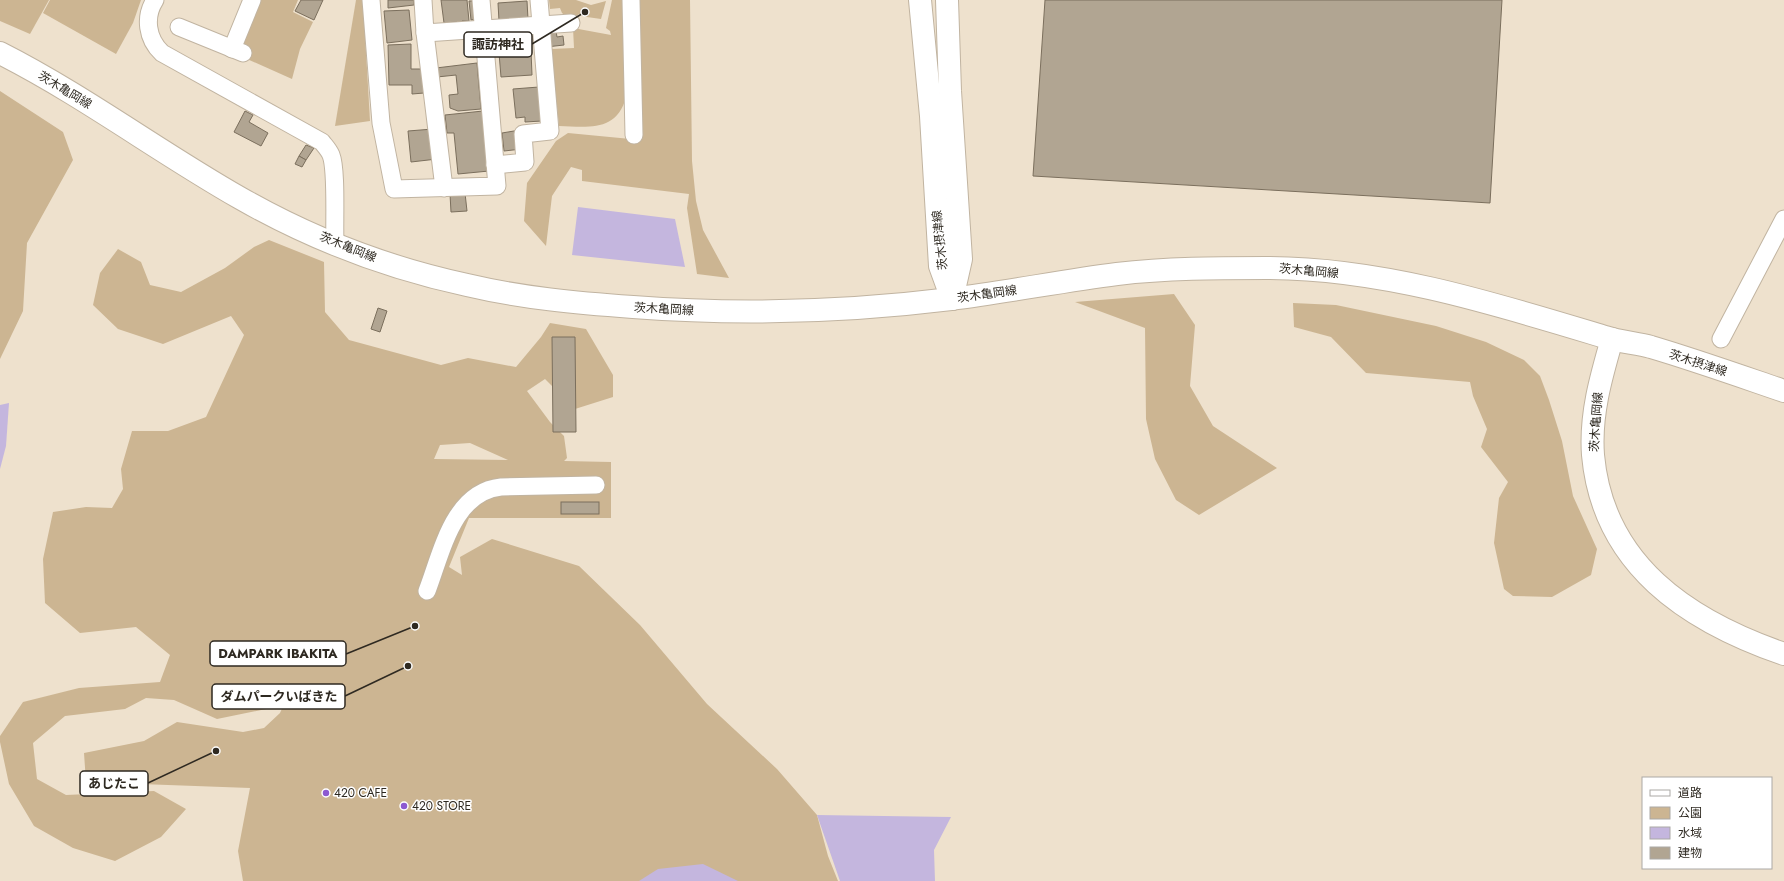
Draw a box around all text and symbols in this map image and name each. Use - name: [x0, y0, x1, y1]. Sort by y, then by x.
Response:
- callout: 諏訪神社: [464, 32, 532, 57]
- text: 諏訪神社: [472, 35, 524, 54]
- street label: 茨木亀岡線: [35, 67, 95, 113]
- street label: 茨木摂津線: [928, 209, 952, 271]
- street label: 茨木亀岡線: [317, 227, 379, 267]
- street label: 茨木亀岡線: [1278, 259, 1340, 283]
- street label: 茨木亀岡線: [956, 281, 1018, 307]
- street label: 茨木亀岡線: [634, 298, 694, 320]
- street label: 茨木摂津線: [1667, 345, 1729, 381]
- street label: 茨木亀岡線: [1585, 391, 1607, 453]
- callout: DAMPARK IBAKITA: [210, 641, 346, 666]
- text: DAMPARK IBAKITA: [218, 644, 338, 663]
- callout: ダムパークいばきた: [212, 684, 345, 709]
- text: ダムパークいばきた: [220, 687, 338, 706]
- callout: あじたこ: [80, 771, 148, 796]
- text: あじたこ: [88, 774, 140, 793]
- legend: [1642, 777, 1772, 869]
- place label: 420 CAFE: [334, 784, 387, 802]
- text: 道路: [1678, 784, 1702, 802]
- marker: 420 CAFE: [321, 788, 331, 798]
- place label: 420 STORE: [412, 797, 471, 815]
- marker: 420 STORE: [399, 801, 409, 811]
- text: 公園: [1678, 804, 1702, 822]
- text: 水域: [1678, 824, 1702, 842]
- text: 建物: [1678, 844, 1702, 862]

